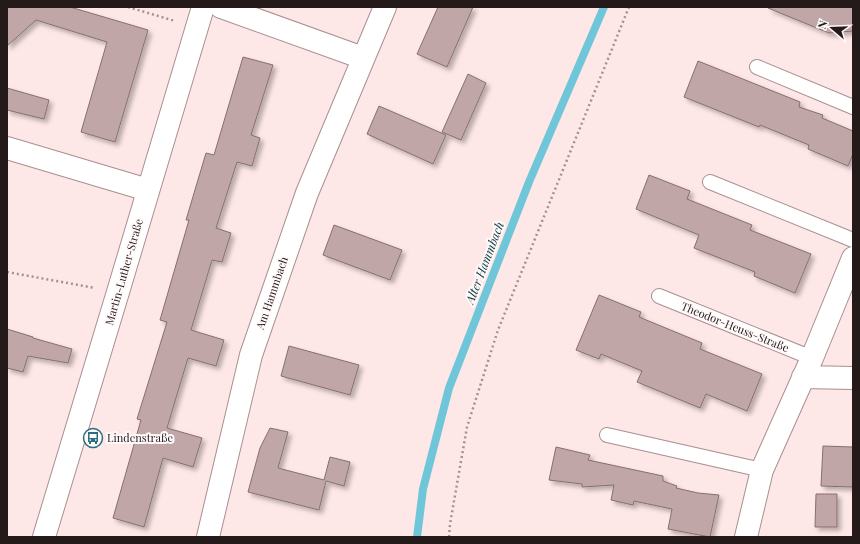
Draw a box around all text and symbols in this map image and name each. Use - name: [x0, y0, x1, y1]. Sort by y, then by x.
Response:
- north arrow: [812, 8, 852, 48]
- text: N: [814, 18, 830, 31]
- street label: Martin-Luther-Straße: [101, 217, 146, 327]
- water label: Alter Hammbach: [460, 219, 507, 308]
- street label: Am Hammbach: [252, 254, 291, 332]
- street label: Theodor-Heuss-Straße: [679, 298, 792, 355]
- bus stop icon: Lindenstraße: [82, 427, 104, 449]
- place label: Lindenstraße: [107, 430, 173, 445]

